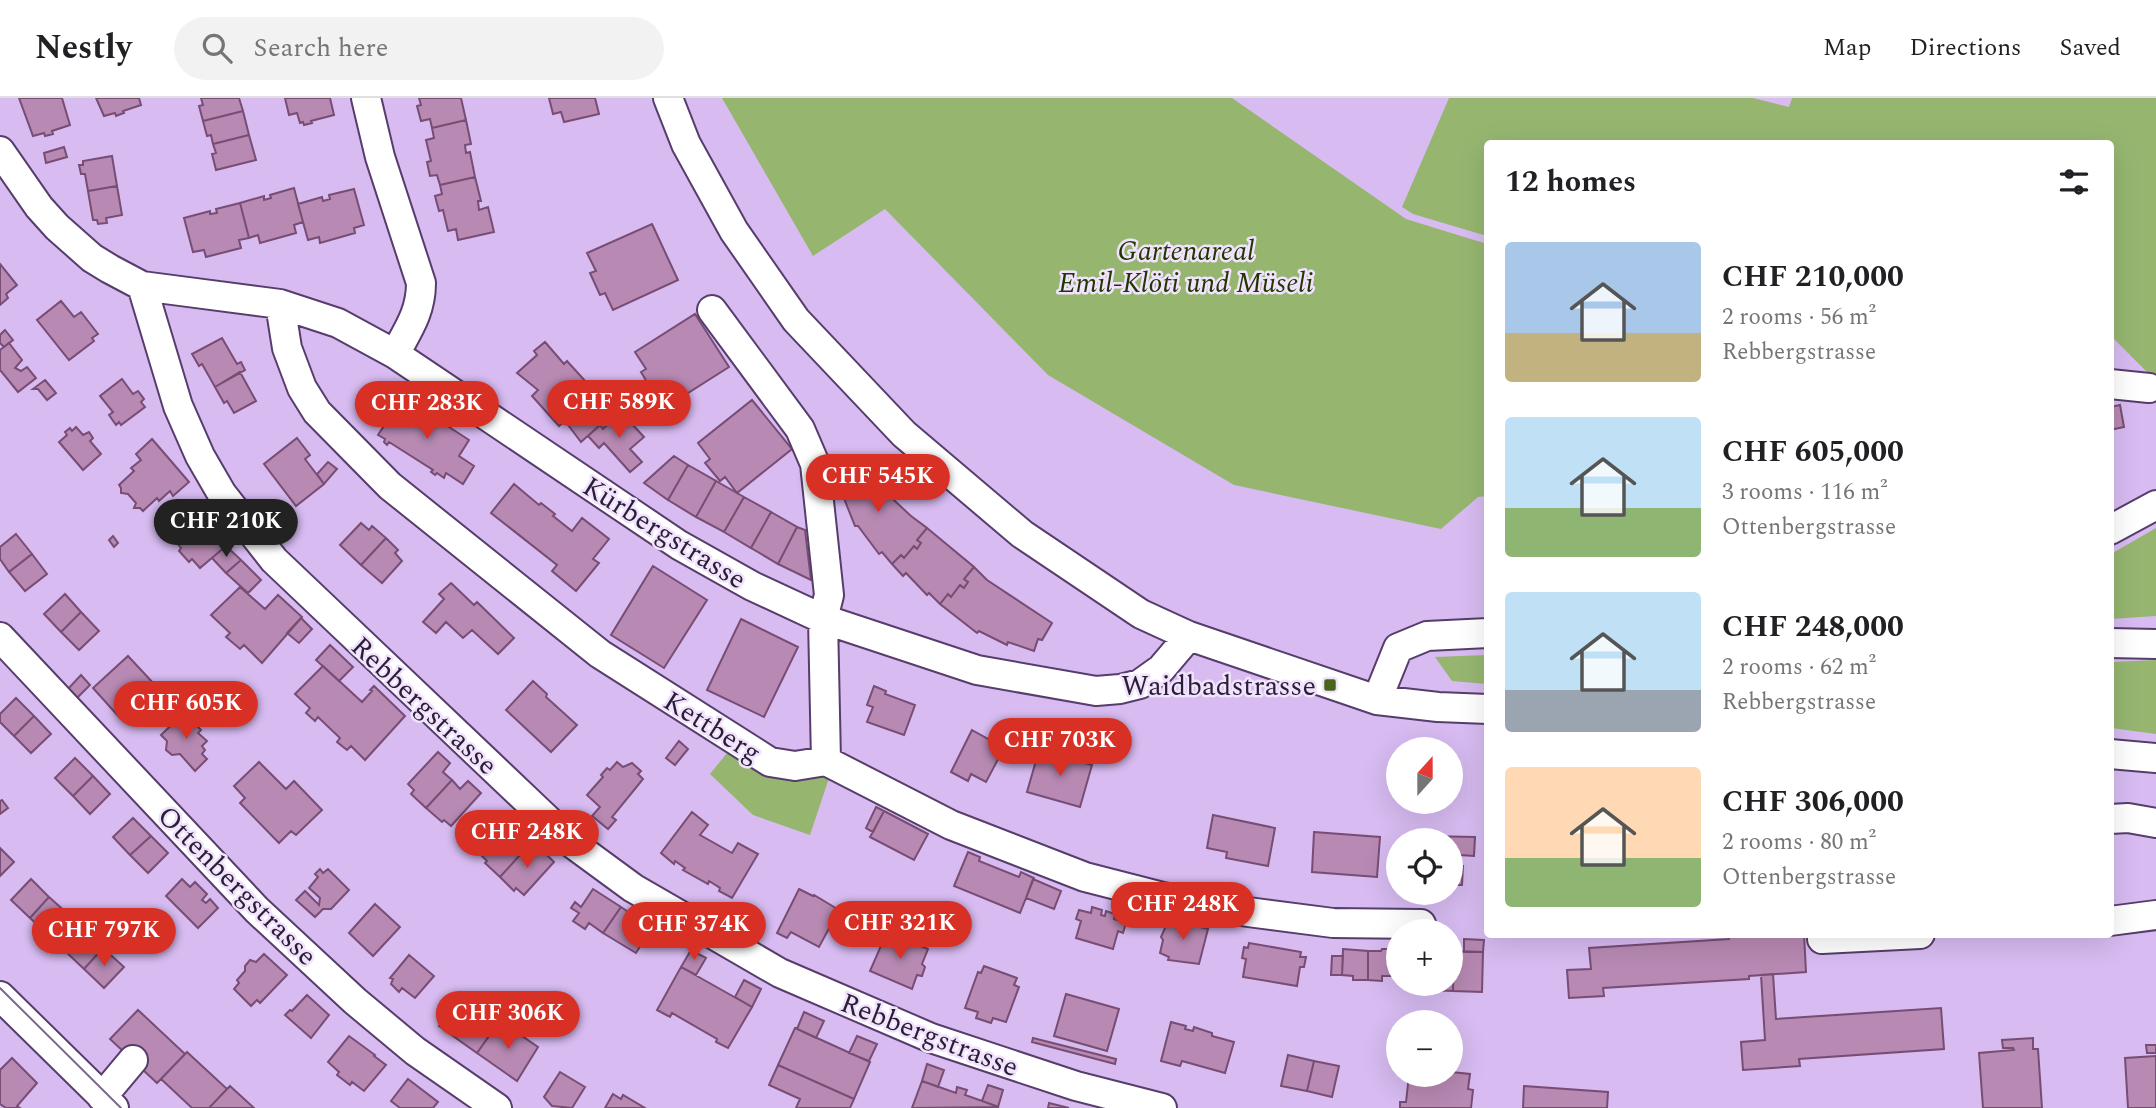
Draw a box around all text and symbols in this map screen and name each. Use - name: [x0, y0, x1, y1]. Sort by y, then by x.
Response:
- search box: [174, 17, 664, 80]
- text: Nestly: [35, 23, 132, 73]
- text: Search here: [254, 28, 388, 68]
- icon: search: [198, 29, 236, 67]
- text: Map: [1823, 30, 1871, 66]
- text: Directions: [1909, 30, 2021, 66]
- text: Saved: [2059, 30, 2121, 66]
- text: 12 homes: [1505, 159, 1636, 205]
- icon: filters: [2055, 163, 2093, 201]
- park label: Gartenareal Emil-Klöti und Müseli: [1058, 230, 1314, 305]
- text: CHF 210,000: [1722, 254, 1904, 300]
- icon: home: [1561, 270, 1645, 354]
- text: 2 rooms · 56 m²: [1722, 300, 1876, 335]
- text: Rebbergstrasse: [1722, 335, 1876, 370]
- pin: CHF 589K: [547, 380, 691, 440]
- pin: CHF 283K: [355, 382, 499, 441]
- text: CHF 589K: [563, 385, 675, 420]
- text: CHF 283K: [371, 386, 483, 421]
- text: CHF 605,000: [1722, 429, 1904, 475]
- icon: home: [1561, 445, 1645, 529]
- pin: CHF 545K: [806, 454, 950, 514]
- text: CHF 545K: [822, 459, 934, 494]
- street label: Kürbergstrasse: [574, 466, 755, 601]
- text: 3 rooms · 116 m²: [1722, 475, 1888, 510]
- pin: CHF 210K: [154, 500, 298, 559]
- text: CHF 210K: [170, 504, 282, 539]
- text: Ottenbergstrasse: [1722, 510, 1896, 545]
- text: CHF 248,000: [1722, 604, 1904, 650]
- icon: home: [1561, 620, 1645, 704]
- street label: Rebbergstrasse: [341, 626, 507, 786]
- text: 2 rooms · 62 m²: [1722, 650, 1876, 685]
- place label: Waidbadstrasse: [1121, 665, 1316, 708]
- marker: Waidbadstrasse: [1322, 677, 1338, 693]
- street label: Kettberg: [655, 680, 770, 774]
- pin: CHF 605K: [114, 682, 258, 741]
- text: Rebbergstrasse: [1722, 685, 1876, 720]
- text: CHF 605K: [130, 686, 242, 721]
- pin: CHF 703K: [988, 718, 1132, 778]
- text: CHF 703K: [1004, 723, 1116, 758]
- north arrow: [1386, 737, 1463, 814]
- map controls: [1386, 737, 1463, 1087]
- text: CHF 306,000: [1722, 779, 1904, 825]
- icon: home: [1561, 795, 1645, 879]
- street label: Ottenbergstrasse: [147, 796, 327, 976]
- pin: CHF 248K: [455, 810, 599, 870]
- text: CHF 248K: [471, 815, 583, 850]
- text: 2 rooms · 80 m²: [1722, 825, 1876, 860]
- button: locate: [1386, 828, 1463, 905]
- text: Ottenbergstrasse: [1722, 860, 1896, 895]
- pin: CHF 248K: [1111, 882, 1255, 942]
- text: CHF 248K: [1127, 887, 1239, 922]
- pin: CHF 374K: [622, 902, 766, 962]
- pin: CHF 321K: [828, 902, 972, 961]
- text: CHF 321K: [844, 906, 956, 941]
- text: CHF 374K: [638, 907, 750, 942]
- pin: CHF 797K: [32, 908, 176, 968]
- text: CHF 797K: [48, 913, 160, 948]
- button: +: [1386, 919, 1463, 996]
- street label: Rebbergstrasse: [834, 982, 1025, 1089]
- pin: CHF 306K: [436, 992, 580, 1051]
- text: CHF 306K: [452, 996, 564, 1031]
- button: −: [1386, 1010, 1463, 1087]

